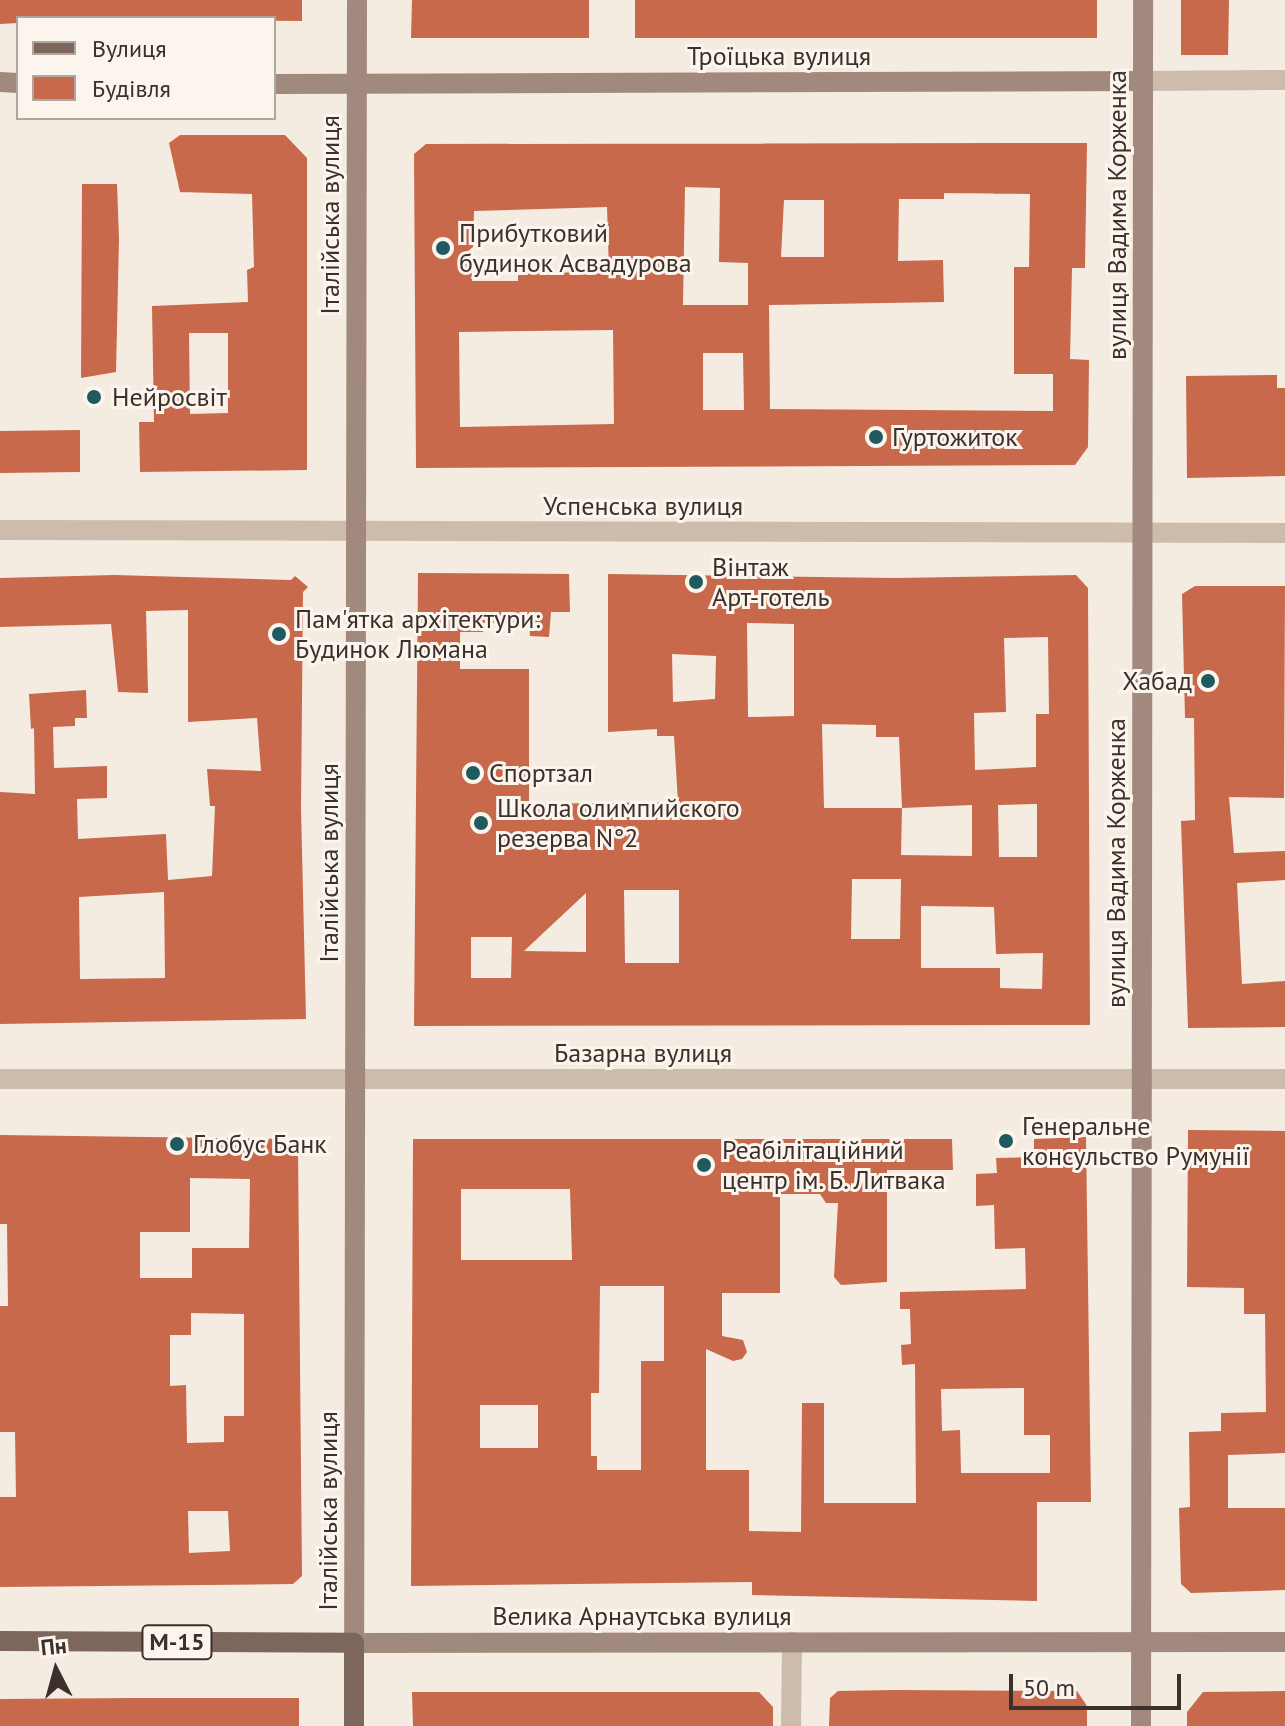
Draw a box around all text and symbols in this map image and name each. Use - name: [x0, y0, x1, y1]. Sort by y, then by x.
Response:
- legend: [16, 16, 276, 120]
- text: Вулиця: [92, 33, 167, 64]
- street label: Троїцька вулиця: [687, 40, 871, 72]
- street label: вулиця Вадима Корженка: [1101, 70, 1133, 360]
- text: Будівля: [92, 73, 171, 104]
- street label: Італійська вулиця: [314, 115, 346, 315]
- place label: Прибутковий будинок Асвадурова: [459, 217, 693, 278]
- marker: Прибутковий будинок Асвадурова: [434, 239, 452, 257]
- place label: Нейросвіт: [112, 381, 227, 413]
- marker: Нейросвіт: [83, 386, 105, 408]
- place label: Гуртожиток: [892, 421, 1018, 453]
- marker: Гуртожиток: [867, 428, 885, 446]
- street label: Успенська вулиця: [543, 490, 743, 522]
- place label: Вінтаж Арт-готель: [712, 551, 830, 612]
- marker: Вінтаж Арт-готель: [687, 573, 705, 591]
- place label: Пам'ятка архітектури: Будинок Люмана: [295, 603, 540, 664]
- marker: Пам'ятка архітектури: Будинок Люмана: [270, 625, 288, 643]
- place label: Хабад: [1122, 665, 1192, 697]
- marker: Хабад: [1199, 672, 1217, 690]
- street label: вулиця Вадима Корженка: [1100, 718, 1132, 1008]
- place label: Спортзал: [489, 757, 593, 789]
- street label: Італійська вулиця: [313, 763, 345, 963]
- marker: Спортзал: [464, 764, 482, 782]
- place label: Школа олимпийского резерва N°2: [497, 792, 740, 854]
- marker: Школа олимпийского резерва N°2: [472, 814, 490, 832]
- street label: Базарна вулиця: [554, 1037, 732, 1069]
- place label: Генеральне консульство Румунії: [1022, 1110, 1249, 1172]
- place label: Глобус Банк: [193, 1128, 327, 1160]
- marker: Генеральне консульство Румунії: [997, 1132, 1015, 1150]
- place label: Реабілітаційний центр ім. Б. Литвака: [722, 1134, 950, 1196]
- marker: Глобус Банк: [168, 1135, 186, 1153]
- marker: Реабілітаційний центр ім. Б. Литвака: [693, 1154, 715, 1176]
- street label: Італійська вулиця: [312, 1411, 344, 1611]
- street label: Велика Арнаутська вулиця: [492, 1600, 792, 1632]
- road number: М-15: [141, 1622, 213, 1662]
- north arrow: [16, 1630, 96, 1710]
- text: Пн: [39, 1631, 68, 1661]
- scale bar: [1013, 1658, 1185, 1708]
- text: 50 m: [1023, 1672, 1075, 1703]

